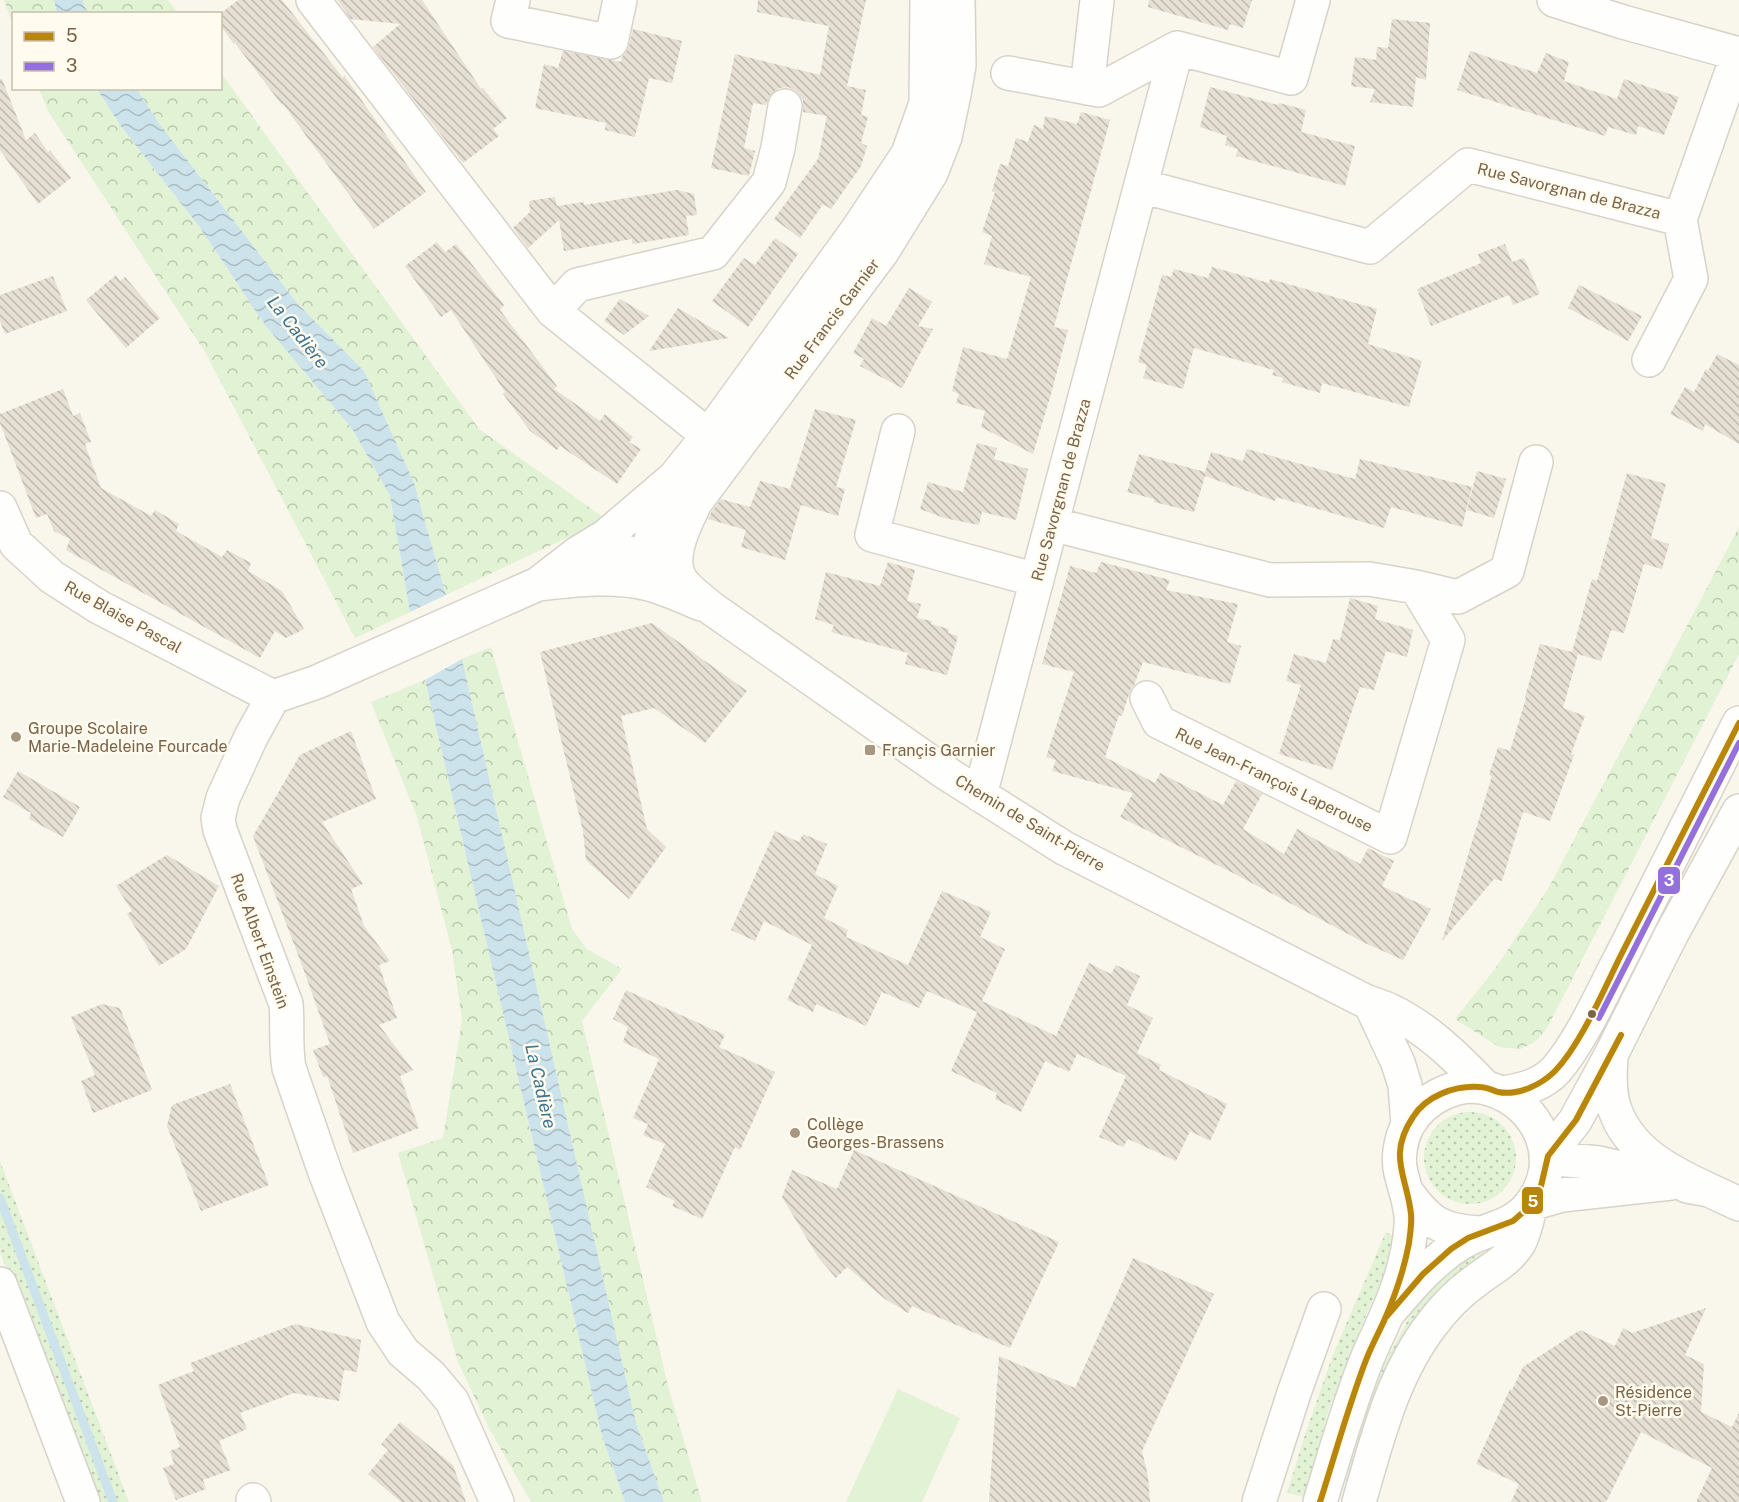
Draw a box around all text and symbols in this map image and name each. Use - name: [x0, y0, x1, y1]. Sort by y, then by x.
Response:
- legend: [12, 12, 222, 90]
- text: 5: [66, 25, 78, 46]
- text: 3: [66, 55, 77, 76]
- street label: Rue Savorgnan de Brazza: [1475, 159, 1663, 223]
- street label: Rue Francis Garnier: [780, 255, 884, 383]
- water label: La Cadière: [263, 292, 333, 373]
- street label: Rue Savorgnan de Brazza: [1027, 397, 1095, 583]
- street label: Rue Blaise Pascal: [61, 577, 185, 657]
- place label: Groupe Scolaire Marie-Madeleine Fourcade: [28, 719, 228, 756]
- street label: Rue Jean-François Laperouse: [1172, 724, 1376, 836]
- marker: Groupe Scolaire Marie-Madeleine Fourcade: [9, 730, 23, 744]
- place label: Françis Garnier: [882, 741, 995, 760]
- marker: Françis Garnier: [863, 743, 877, 757]
- street label: Chemin de Saint-Pierre: [952, 771, 1108, 875]
- line badge: 3: [1657, 866, 1681, 895]
- street label: Rue Albert Einstein: [227, 871, 293, 1011]
- text: 3: [1664, 871, 1674, 890]
- unlabelled marker: [1586, 1008, 1598, 1020]
- water label: La Cadière: [521, 1042, 561, 1131]
- place label: Collège Georges-Brassens: [807, 1115, 944, 1152]
- marker: Collège Georges-Brassens: [788, 1126, 802, 1140]
- line badge: 5: [1521, 1186, 1544, 1215]
- text: 5: [1528, 1192, 1539, 1211]
- place label: Résidence St-Pierre: [1615, 1383, 1692, 1420]
- marker: Résidence St-Pierre: [1596, 1394, 1610, 1408]

